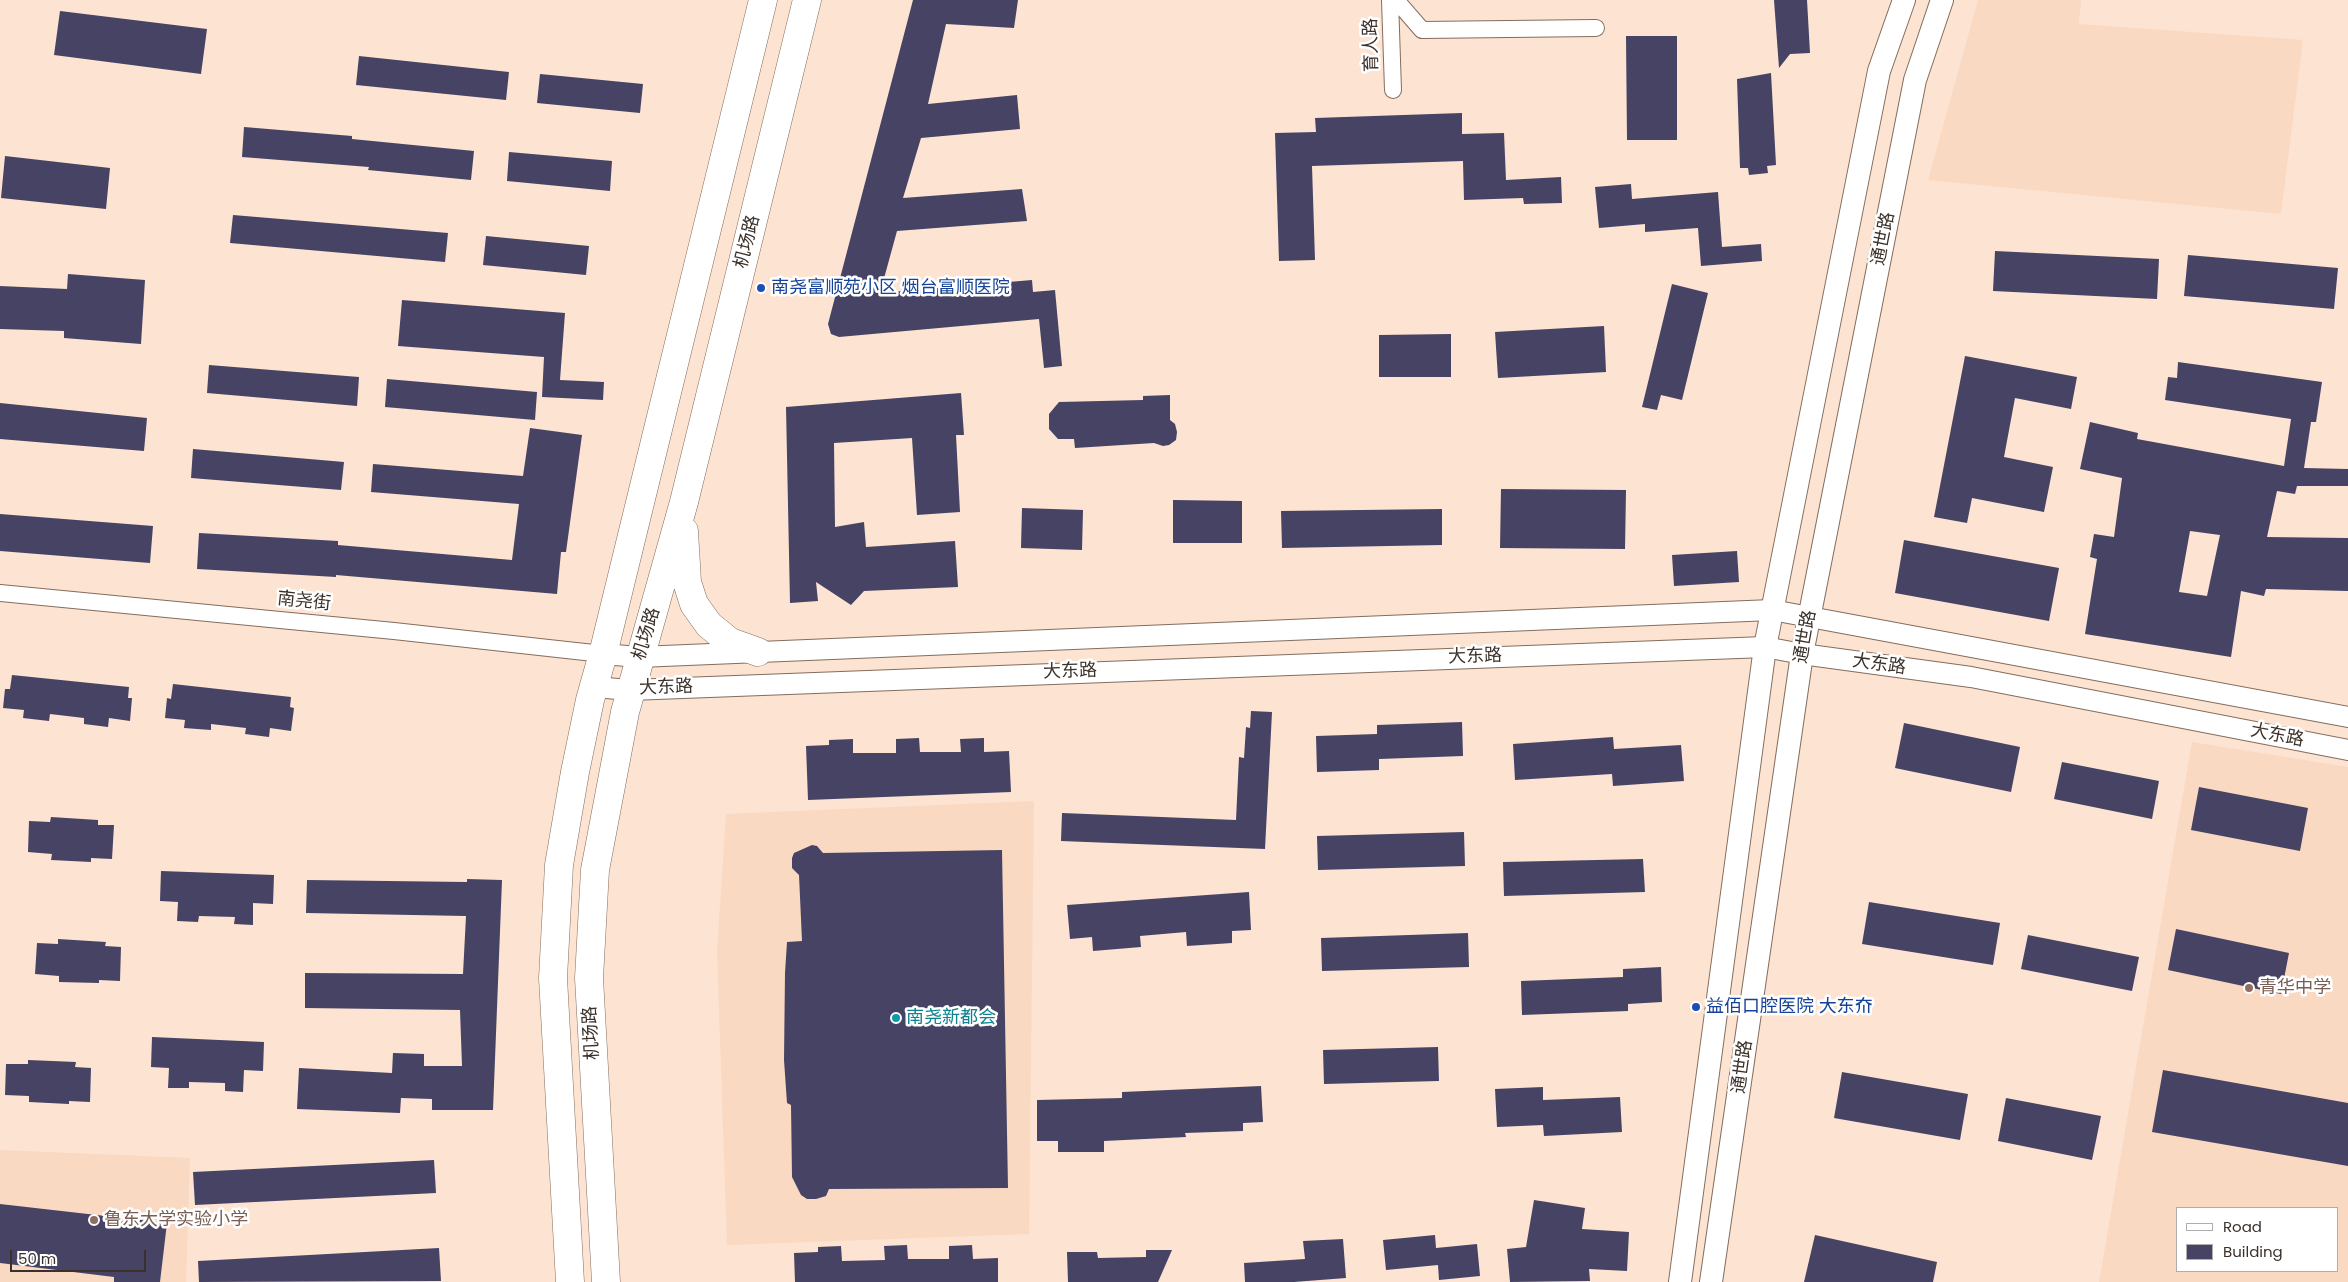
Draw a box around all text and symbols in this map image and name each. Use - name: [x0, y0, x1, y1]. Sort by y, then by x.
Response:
- street label: 育人路: [1361, 18, 1383, 72]
- street label: 通世路: [1868, 210, 1900, 268]
- street label: 机场路: [731, 213, 765, 271]
- place label: 南尧富顺苑小区 烟台富顺医院: [771, 277, 1010, 299]
- marker: 南尧富顺苑小区 烟台富顺医院: [755, 282, 767, 294]
- street label: 南尧街: [276, 588, 332, 616]
- street label: 机场路: [629, 605, 665, 663]
- street label: 通世路: [1791, 609, 1821, 665]
- street label: 大东路: [1448, 645, 1502, 669]
- street label: 大东路: [1851, 651, 1907, 679]
- street label: 大东路: [1043, 660, 1097, 684]
- street label: 大东路: [639, 676, 693, 700]
- street label: 大东路: [2248, 720, 2306, 752]
- place label: 青华中学: [2259, 977, 2331, 999]
- marker: 青华中学: [2243, 982, 2255, 994]
- place label: 益佰口腔医院 大东夼: [1706, 996, 1873, 1018]
- marker: 益佰口腔医院 大东夼: [1690, 1001, 1702, 1013]
- street label: 机场路: [580, 1005, 604, 1061]
- place label: 南尧新都会: [906, 1007, 996, 1029]
- marker: 南尧新都会: [890, 1012, 902, 1024]
- street label: 通世路: [1729, 1039, 1757, 1095]
- legend: [2176, 1207, 2338, 1272]
- place label: 鲁东大学实验小学: [104, 1209, 248, 1231]
- marker: 鲁东大学实验小学: [88, 1214, 100, 1226]
- text: Road: [2223, 1216, 2262, 1237]
- scale bar: [12, 1240, 149, 1272]
- text: Building: [2223, 1241, 2283, 1262]
- text: 50 m: [18, 1248, 56, 1269]

